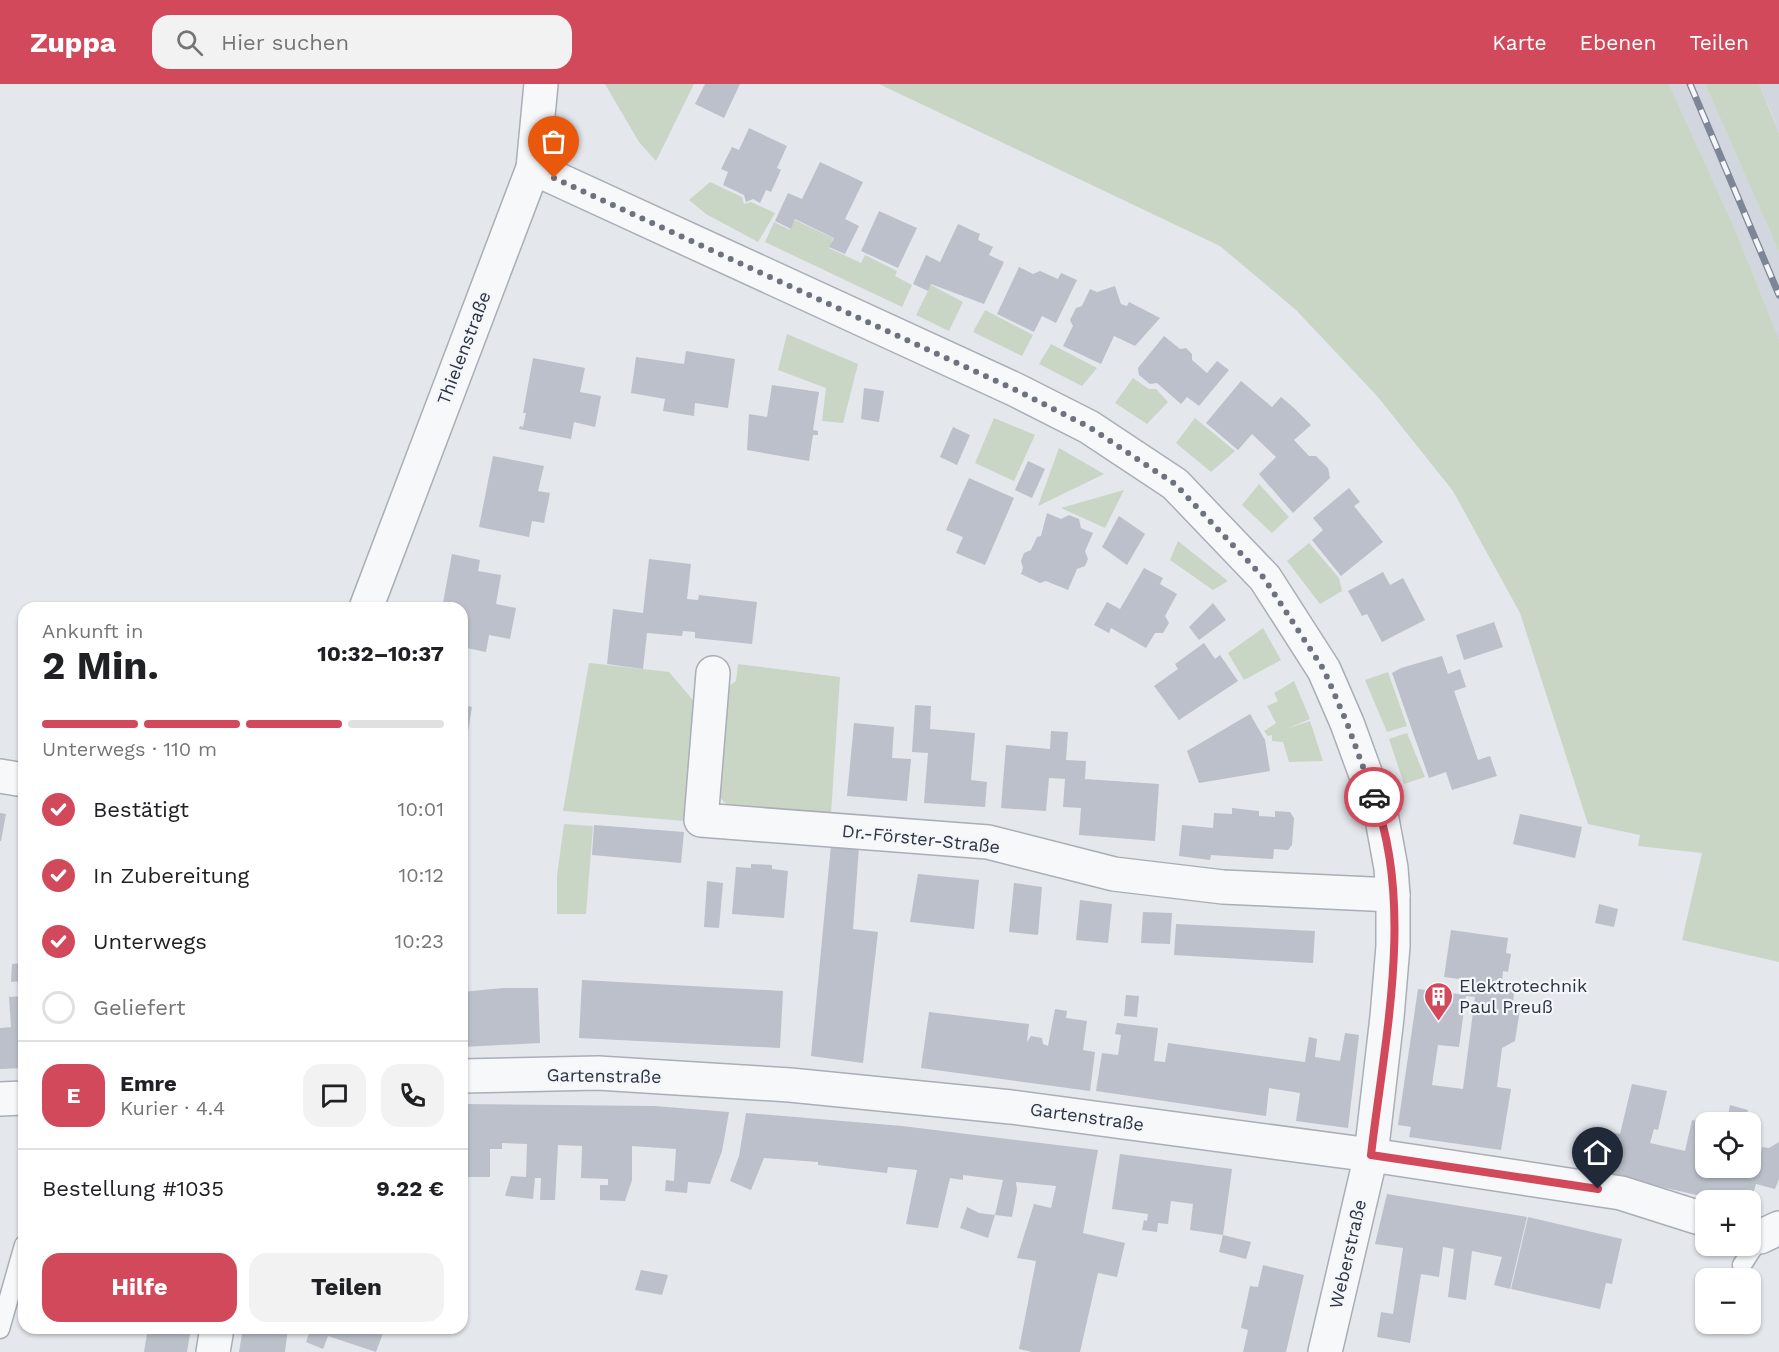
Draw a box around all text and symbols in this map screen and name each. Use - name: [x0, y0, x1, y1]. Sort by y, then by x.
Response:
- search box: [152, 15, 572, 69]
- text: Zuppa: [30, 26, 116, 59]
- icon: search: [173, 26, 206, 59]
- text: Hier suchen: [221, 30, 349, 55]
- text: Karte: [1492, 30, 1547, 55]
- text: Ebenen: [1580, 30, 1656, 55]
- text: Teilen: [1689, 30, 1749, 55]
- pin: [528, 116, 579, 178]
- icon: bag: [537, 125, 570, 158]
- street label: Thielenstraße: [432, 288, 495, 407]
- text: Ankunft in: [42, 619, 143, 643]
- text: 10:32–10:37: [317, 641, 444, 666]
- text: 2 Min.: [42, 643, 159, 688]
- text: Unterwegs · 110 m: [42, 737, 217, 761]
- courier: [1344, 767, 1404, 827]
- icon: car: [1358, 781, 1391, 814]
- icon: check: [42, 793, 75, 826]
- text: Bestätigt: [93, 797, 189, 822]
- text: 10:01: [398, 797, 444, 821]
- street label: Dr.-Förster-Straße: [841, 820, 1001, 857]
- icon: check: [42, 859, 75, 892]
- text: In Zubereitung: [93, 863, 249, 888]
- text: 10:12: [398, 863, 444, 887]
- icon: check: [42, 925, 75, 958]
- text: Unterwegs: [93, 929, 207, 954]
- text: 10:23: [395, 929, 444, 953]
- place label: Elektrotechnik Paul Preuß: [1459, 975, 1587, 1017]
- building icon: Elektrotechnik Paul Preuß: [1422, 980, 1454, 1022]
- text: Geliefert: [93, 995, 185, 1020]
- button: chat: [303, 1064, 366, 1127]
- button: phone: [381, 1064, 444, 1127]
- street label: Gartenstraße: [546, 1064, 662, 1087]
- text: Emre: [120, 1071, 177, 1096]
- text: E: [67, 1083, 80, 1108]
- text: Kurier · 4.4: [120, 1096, 225, 1120]
- street label: Gartenstraße: [1029, 1098, 1145, 1135]
- map controls: [1695, 1112, 1761, 1334]
- button: locate: [1695, 1112, 1761, 1178]
- pin: [1572, 1127, 1623, 1189]
- icon: home: [1581, 1136, 1614, 1169]
- text: Bestellung #1035: [42, 1176, 224, 1201]
- text: 9.22 €: [376, 1176, 444, 1201]
- button: +: [1695, 1190, 1761, 1256]
- street label: Weberstraße: [1325, 1197, 1370, 1311]
- button: Hilfe: [42, 1253, 237, 1322]
- button: Teilen: [249, 1253, 444, 1322]
- button: −: [1695, 1268, 1761, 1334]

